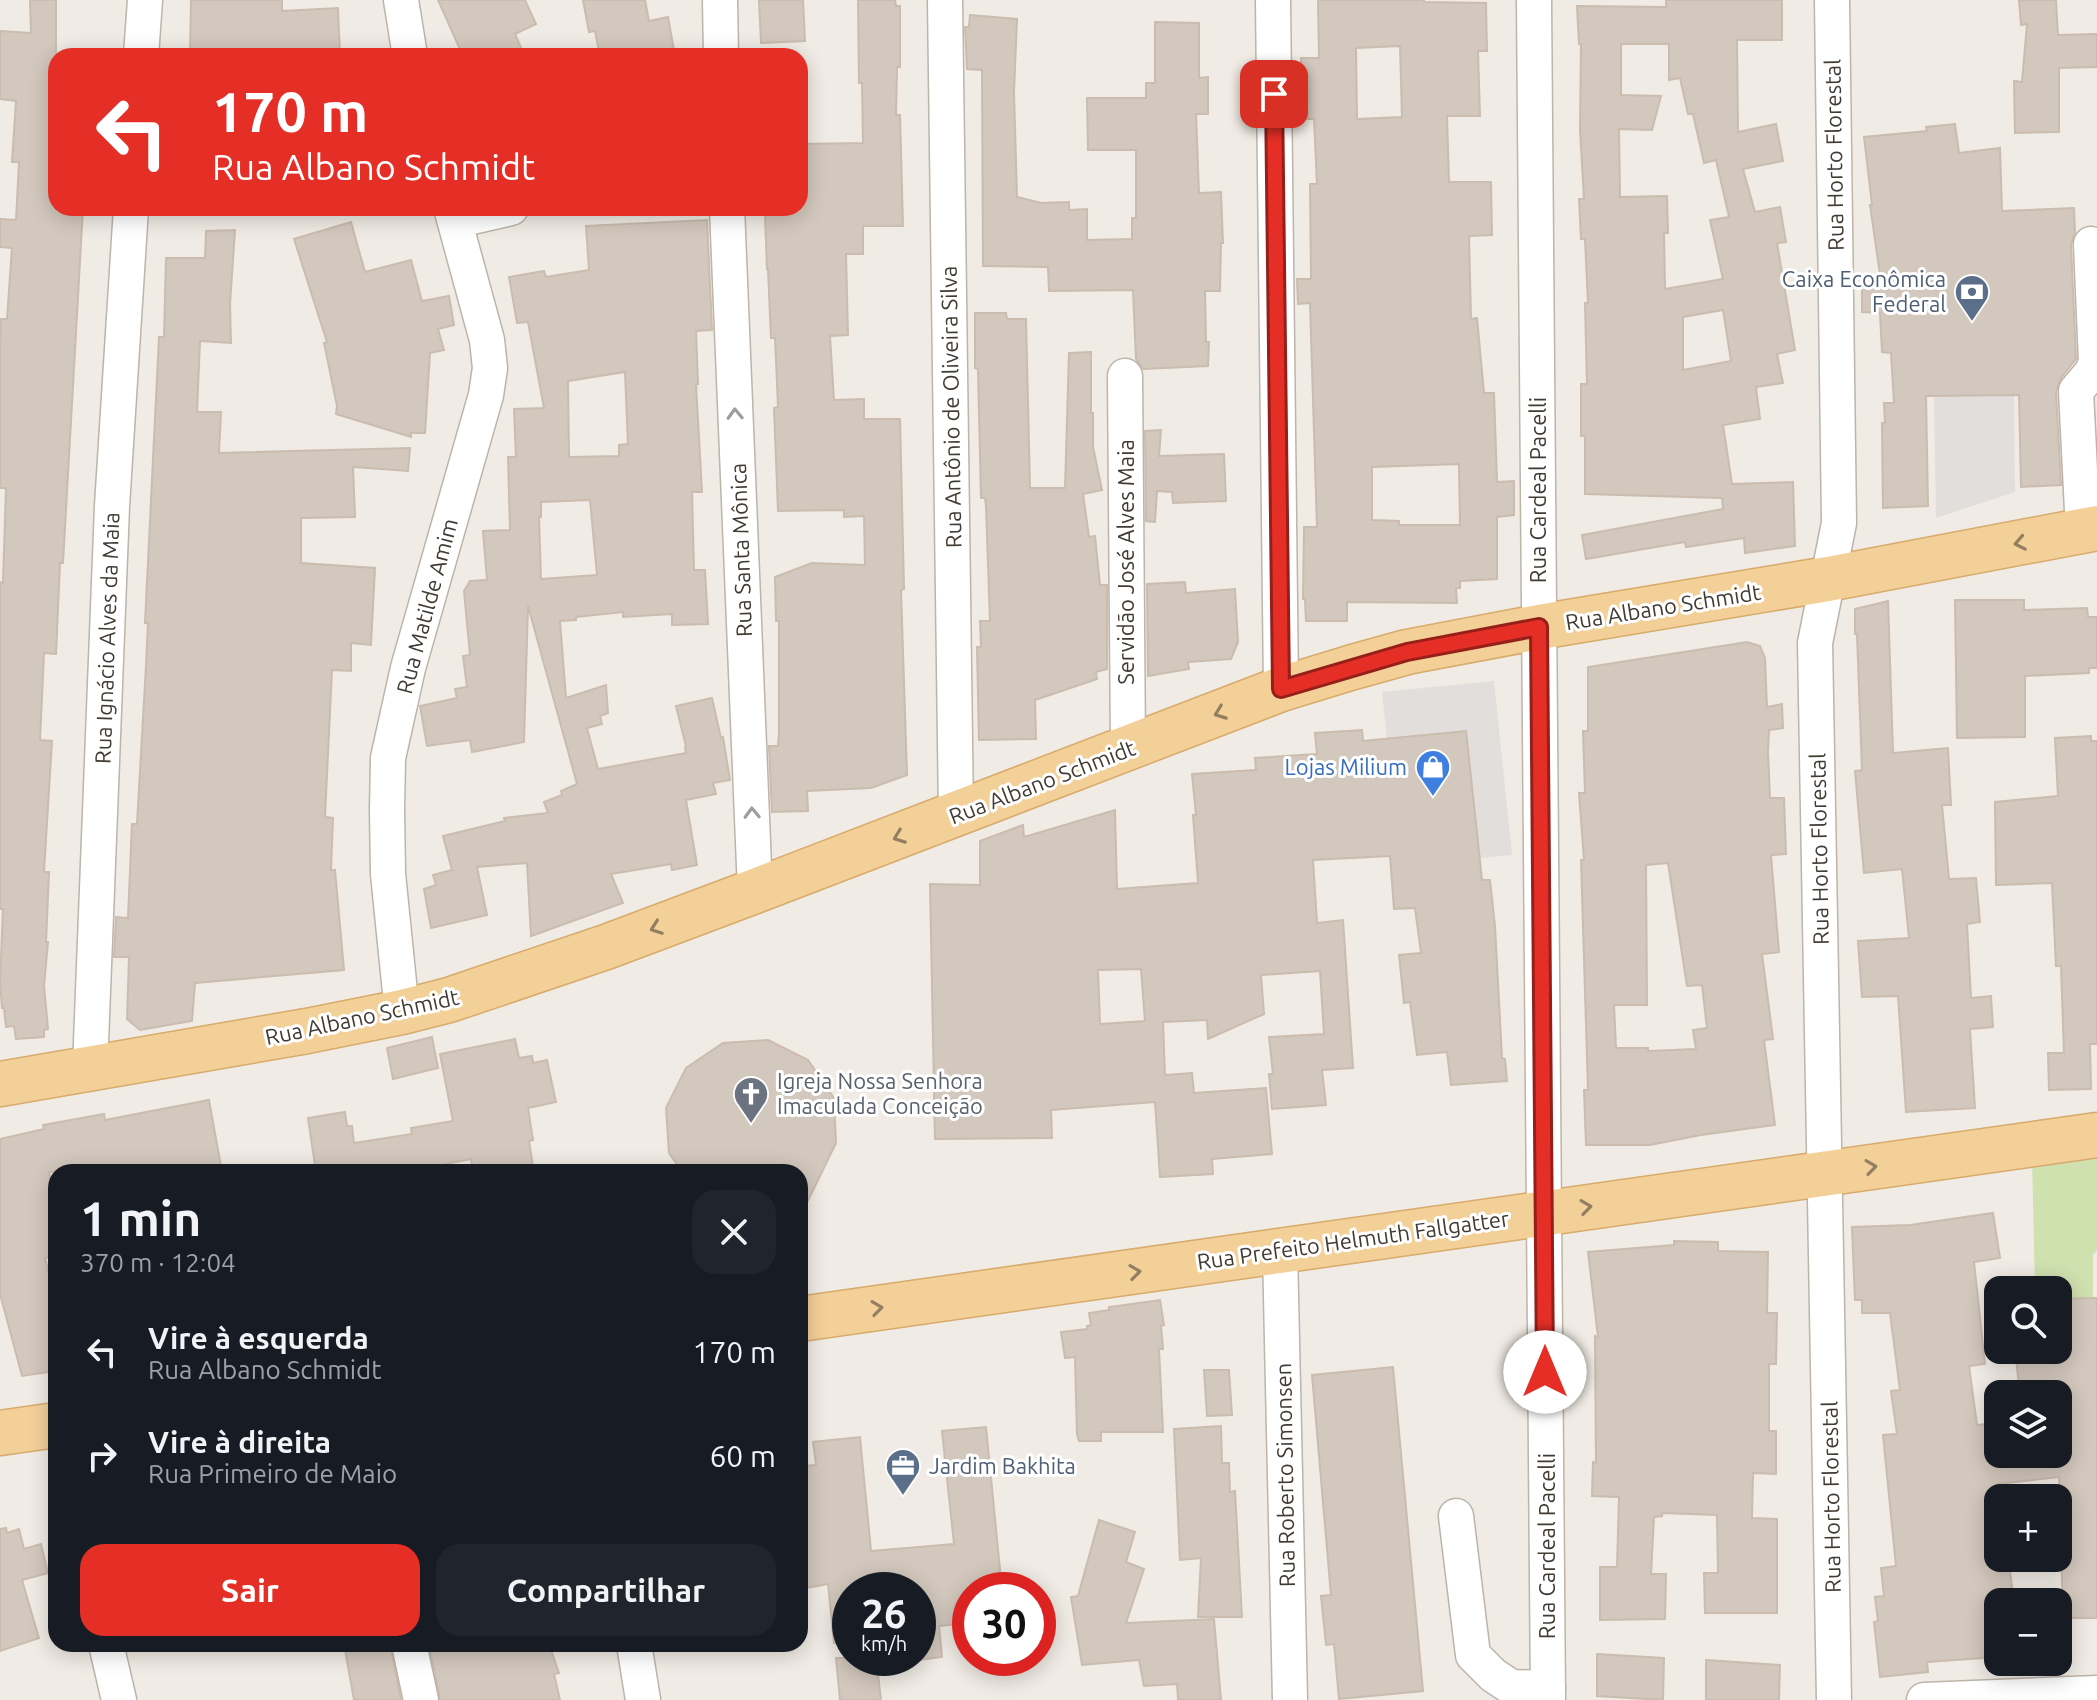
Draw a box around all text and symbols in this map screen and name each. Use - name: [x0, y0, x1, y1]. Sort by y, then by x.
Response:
- street label: Rua Horto Florestal: [1819, 59, 1848, 251]
- pin: [1240, 60, 1308, 128]
- icon: arrive: [1252, 72, 1296, 116]
- icon: left: [80, 80, 184, 184]
- text: 170 m: [212, 80, 368, 143]
- text: Rua Albano Schmidt: [212, 146, 535, 187]
- street label: Rua Antônio de Oliveira Silva: [936, 266, 965, 548]
- place label: Caixa Econômica Federal: [1782, 266, 1946, 316]
- bank icon: Caixa Econômica Federal: [1953, 273, 1991, 323]
- street label: Rua Cardeal Pacelli: [1525, 397, 1550, 583]
- one-way arrow: [727, 407, 744, 420]
- street label: Servidão José Alves Maia: [1113, 439, 1138, 685]
- street label: Rua Santa Mônica: [725, 462, 756, 638]
- street label: Rua Ignácio Alves da Maia: [90, 512, 123, 764]
- street label: Rua Matilde Amim: [391, 515, 462, 696]
- one-way arrow: [2014, 534, 2027, 551]
- street label: Rua Albano Schmidt: [1563, 579, 1763, 634]
- one-way arrow: [1214, 703, 1228, 720]
- street label: Rua Albano Schmidt: [945, 734, 1139, 829]
- shop icon: Lojas Milium: [1414, 748, 1452, 798]
- street label: Rua Horto Florestal: [1804, 753, 1833, 945]
- place label: Lojas Milium: [1285, 754, 1407, 779]
- one-way arrow: [744, 806, 761, 819]
- one-way arrow: [893, 827, 907, 844]
- one-way arrow: [650, 919, 664, 935]
- street label: Rua Albano Schmidt: [263, 984, 461, 1049]
- place label: Igreja Nossa Senhora Imaculada Conceição: [777, 1068, 983, 1118]
- church icon: Igreja Nossa Senhora Imaculada Conceição: [732, 1075, 770, 1125]
- one-way arrow: [1864, 1159, 1878, 1176]
- button: close: [692, 1190, 776, 1274]
- text: 1 min: [80, 1191, 201, 1245]
- one-way arrow: [1579, 1199, 1593, 1216]
- street label: Rua Prefeito Helmuth Fallgatter: [1195, 1205, 1511, 1274]
- text: 370 m · 12:04: [80, 1248, 236, 1277]
- one-way arrow: [1128, 1264, 1141, 1281]
- map controls: [1984, 1276, 2072, 1676]
- button: search: [1984, 1276, 2072, 1364]
- one-way arrow: [870, 1300, 884, 1317]
- text: Vire à esquerda: [148, 1321, 369, 1355]
- icon: left: [80, 1330, 124, 1374]
- position arrow: [1503, 1330, 1587, 1414]
- text: 170 m: [692, 1335, 776, 1369]
- text: Rua Albano Schmidt: [148, 1355, 381, 1384]
- street label: Rua Roberto Simonsen: [1270, 1363, 1299, 1587]
- button: layers: [1984, 1380, 2072, 1468]
- street label: Rua Horto Florestal: [1816, 1401, 1845, 1593]
- text: Vire à direita: [148, 1425, 331, 1459]
- icon: right: [80, 1434, 124, 1478]
- text: 60 m: [709, 1439, 776, 1473]
- office icon: Jardim Bakhita: [884, 1447, 922, 1497]
- place label: Jardim Bakhita: [929, 1453, 1076, 1478]
- street label: Rua Cardeal Pacelli: [1534, 1453, 1559, 1639]
- text: Rua Primeiro de Maio: [148, 1459, 397, 1488]
- button: +: [1984, 1484, 2072, 1572]
- button: Sair: [80, 1544, 420, 1636]
- button: Compartilhar: [436, 1544, 776, 1636]
- speed limit sign: 30: [952, 1572, 1056, 1676]
- button: −: [1984, 1588, 2072, 1676]
- text: 26: [861, 1591, 907, 1636]
- text: km/h: [861, 1632, 907, 1655]

